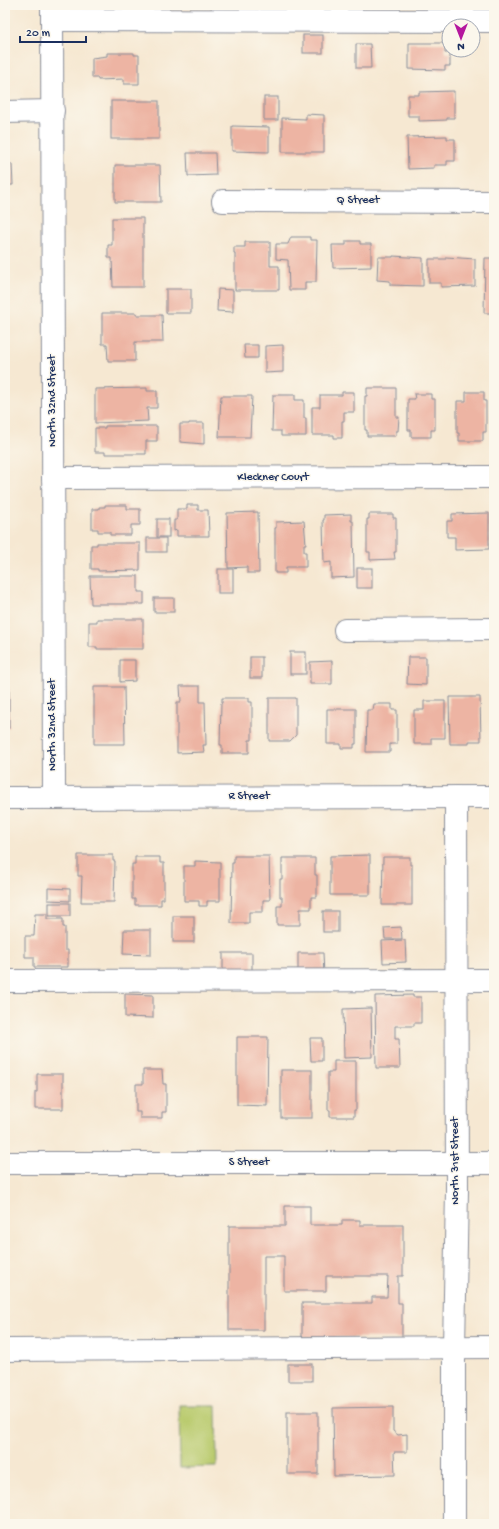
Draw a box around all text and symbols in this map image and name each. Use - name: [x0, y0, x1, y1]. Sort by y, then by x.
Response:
- scale bar: [20, 18, 86, 44]
- north arrow: [441, 18, 481, 58]
- text: 20 m: [26, 27, 51, 41]
- text: N: [457, 40, 465, 52]
- street label: Q Street: [337, 194, 381, 208]
- street label: North 32nd Street: [46, 354, 60, 447]
- street label: Kleckner Court: [237, 471, 310, 485]
- street label: North 32nd Street: [46, 678, 60, 771]
- street label: R Street: [228, 790, 271, 804]
- street label: North 31st Street: [449, 1116, 463, 1205]
- street label: S Street: [229, 1156, 270, 1170]

